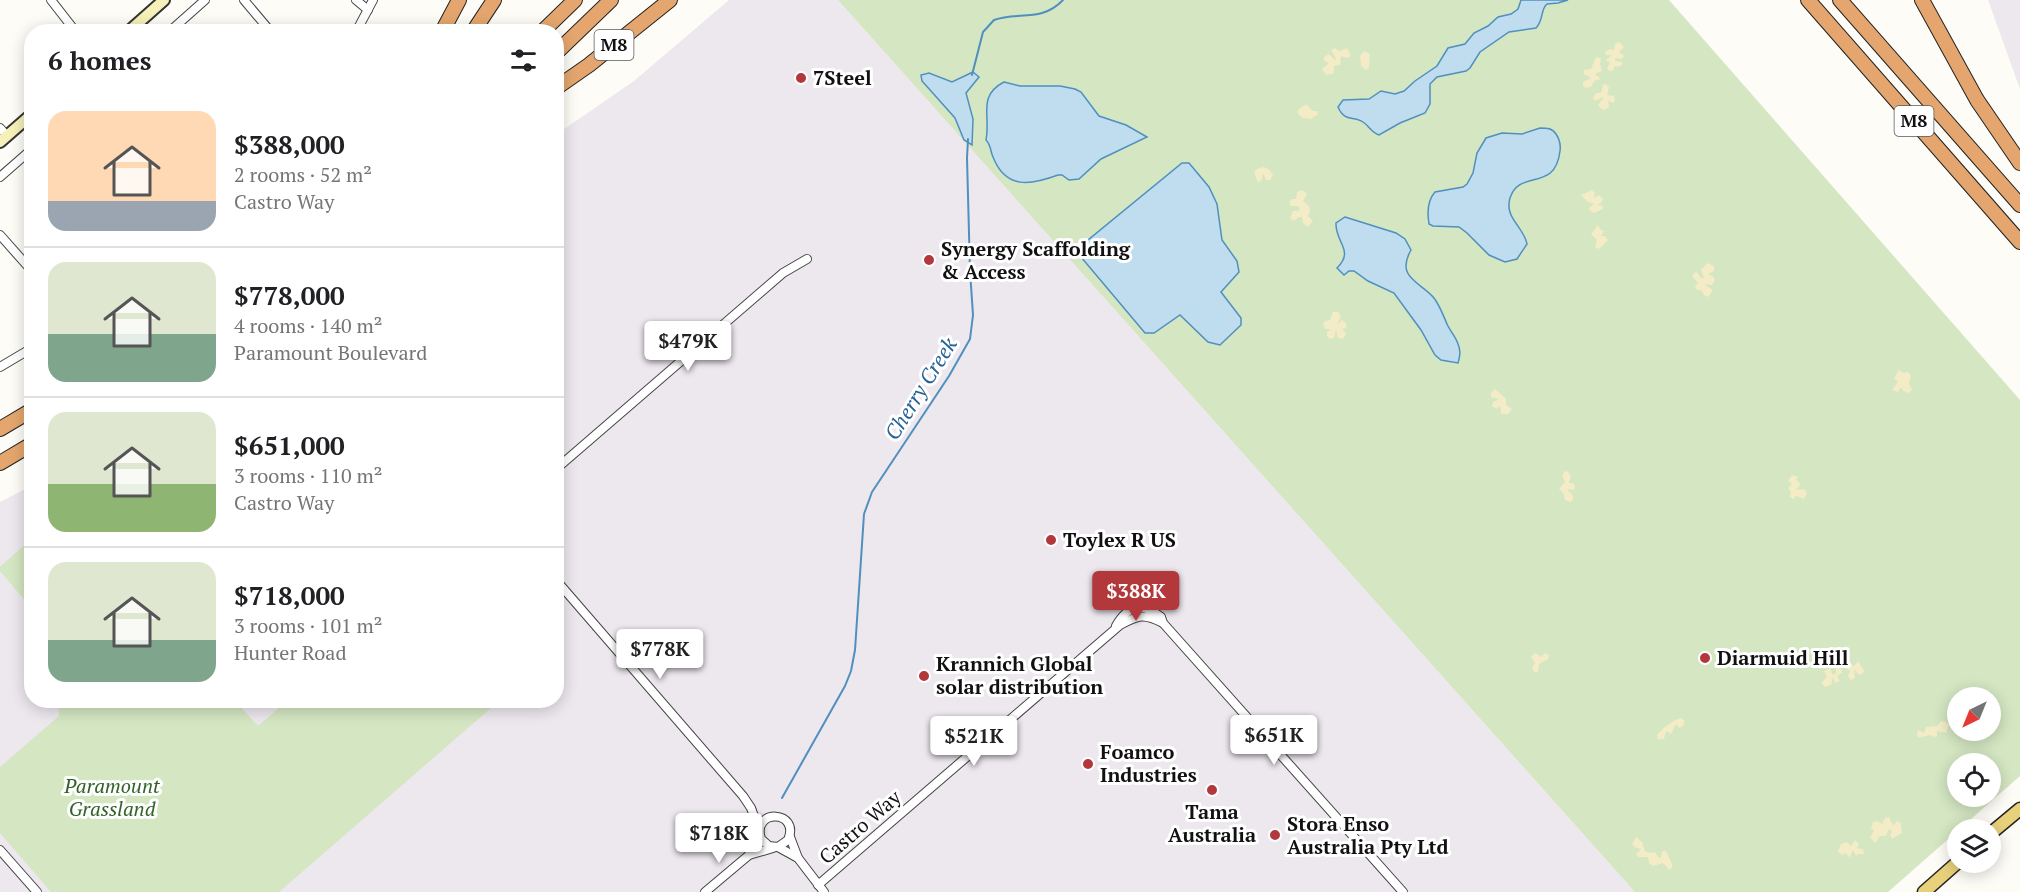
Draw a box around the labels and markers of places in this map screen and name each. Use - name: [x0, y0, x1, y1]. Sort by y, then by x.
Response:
- place label: 7Steel: [813, 64, 872, 91]
- marker: 7Steel: [794, 71, 808, 85]
- place label: Synergy Scaffolding & Access: [941, 235, 1131, 285]
- marker: Synergy Scaffolding & Access: [922, 253, 936, 267]
- pin: $479K: [646, 321, 730, 372]
- place label: Toylex R US: [1063, 526, 1176, 553]
- marker: Toylex R US: [1044, 533, 1058, 547]
- pin: $388K: [1094, 571, 1178, 622]
- pin: $778K: [618, 629, 702, 680]
- place label: Diarmuid Hill: [1717, 644, 1849, 671]
- place label: Krannich Global solar distribution: [936, 650, 1103, 700]
- marker: Diarmuid Hill: [1698, 651, 1712, 665]
- marker: Krannich Global solar distribution: [917, 669, 931, 683]
- pin: $651K: [1232, 715, 1316, 766]
- pin: $521K: [932, 716, 1016, 767]
- place label: Foamco Industries: [1100, 738, 1197, 788]
- marker: Foamco Industries: [1081, 757, 1095, 771]
- marker: Tama Australia: [1205, 783, 1219, 797]
- place label: Tama Australia: [1168, 798, 1256, 848]
- place label: Stora Enso Australia Pty Ltd: [1287, 810, 1448, 860]
- pin: $718K: [677, 813, 761, 864]
- marker: Stora Enso Australia Pty Ltd: [1268, 828, 1282, 842]

